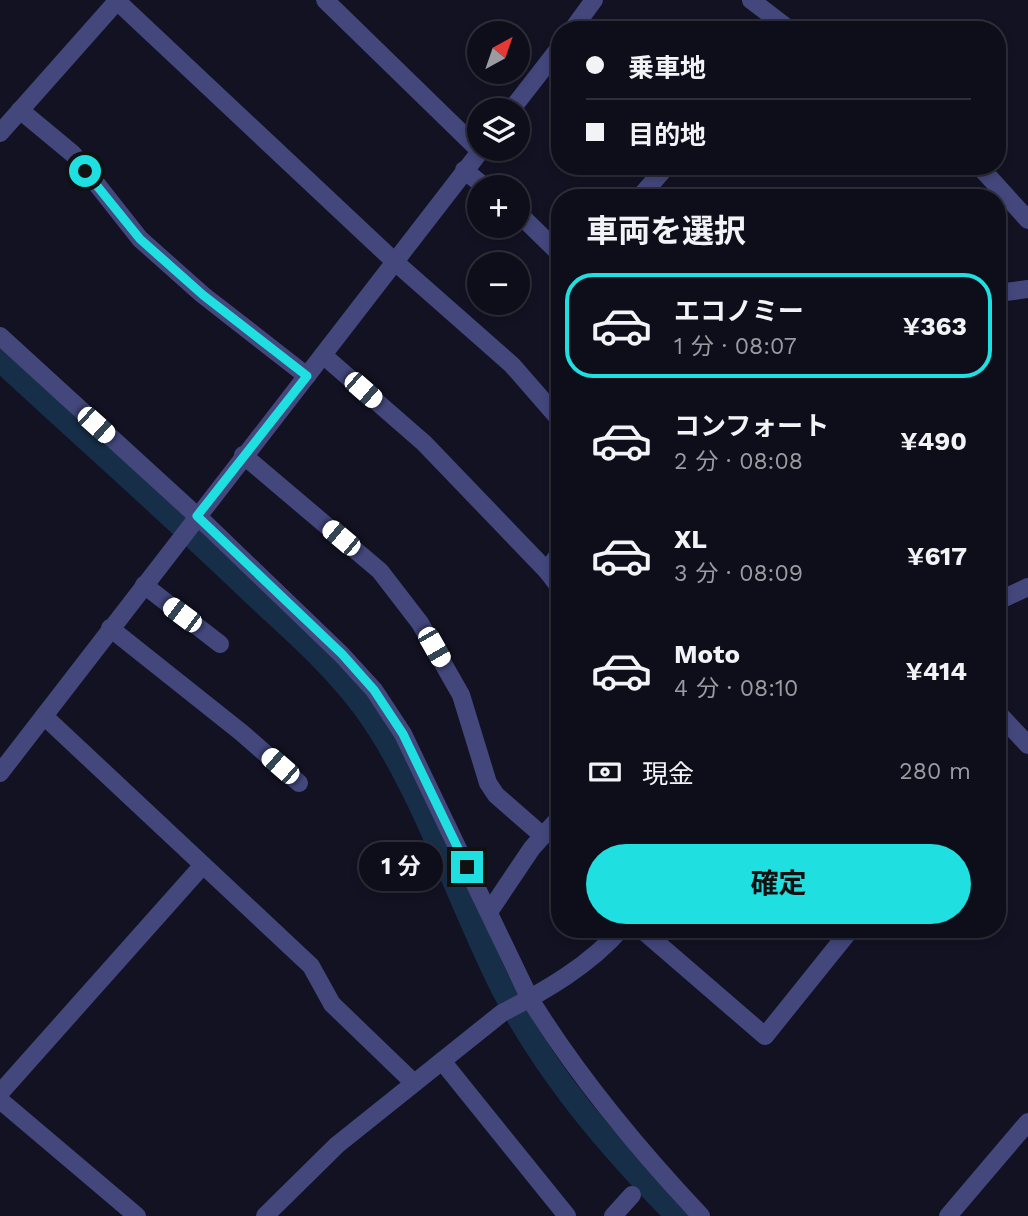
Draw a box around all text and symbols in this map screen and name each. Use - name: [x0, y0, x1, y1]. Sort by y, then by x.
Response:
- north arrow: [467, 21, 530, 84]
- map controls: [467, 21, 530, 315]
- text: 乗車地: [628, 53, 706, 83]
- button: layers: [467, 98, 530, 161]
- text: 目的地: [628, 120, 706, 150]
- route start: [69, 155, 101, 187]
- button: +: [467, 175, 530, 238]
- text: 車両を選択: [586, 212, 746, 250]
- button: −: [467, 252, 530, 315]
- icon: car: [590, 294, 653, 357]
- text: エコノミー: [674, 296, 804, 326]
- text: ¥363: [903, 311, 967, 341]
- text: 1 分 · 08:07: [674, 333, 797, 360]
- car: [341, 368, 386, 412]
- car: [74, 403, 119, 447]
- icon: car: [590, 409, 653, 472]
- text: コンフォート: [674, 411, 829, 441]
- text: ¥490: [900, 426, 967, 456]
- text: 2 分 · 08:08: [674, 448, 803, 475]
- car: [319, 516, 364, 560]
- icon: car: [590, 524, 653, 587]
- text: XL: [674, 524, 707, 554]
- text: ¥617: [907, 541, 967, 571]
- text: 3 分 · 08:09: [674, 560, 803, 587]
- car: [159, 594, 206, 636]
- car: [415, 624, 454, 670]
- icon: car: [590, 639, 653, 702]
- text: Moto: [674, 639, 740, 669]
- text: ¥414: [906, 656, 967, 686]
- text: 4 分 · 08:10: [674, 675, 798, 702]
- car: [258, 744, 303, 788]
- icon: cash: [586, 753, 624, 791]
- text: 280 m: [899, 758, 971, 785]
- text: 現金: [642, 759, 694, 789]
- callout: 1 分: [358, 842, 442, 892]
- button: 確定: [586, 844, 971, 924]
- route end: [451, 851, 483, 883]
- text: 1 分: [381, 853, 421, 880]

